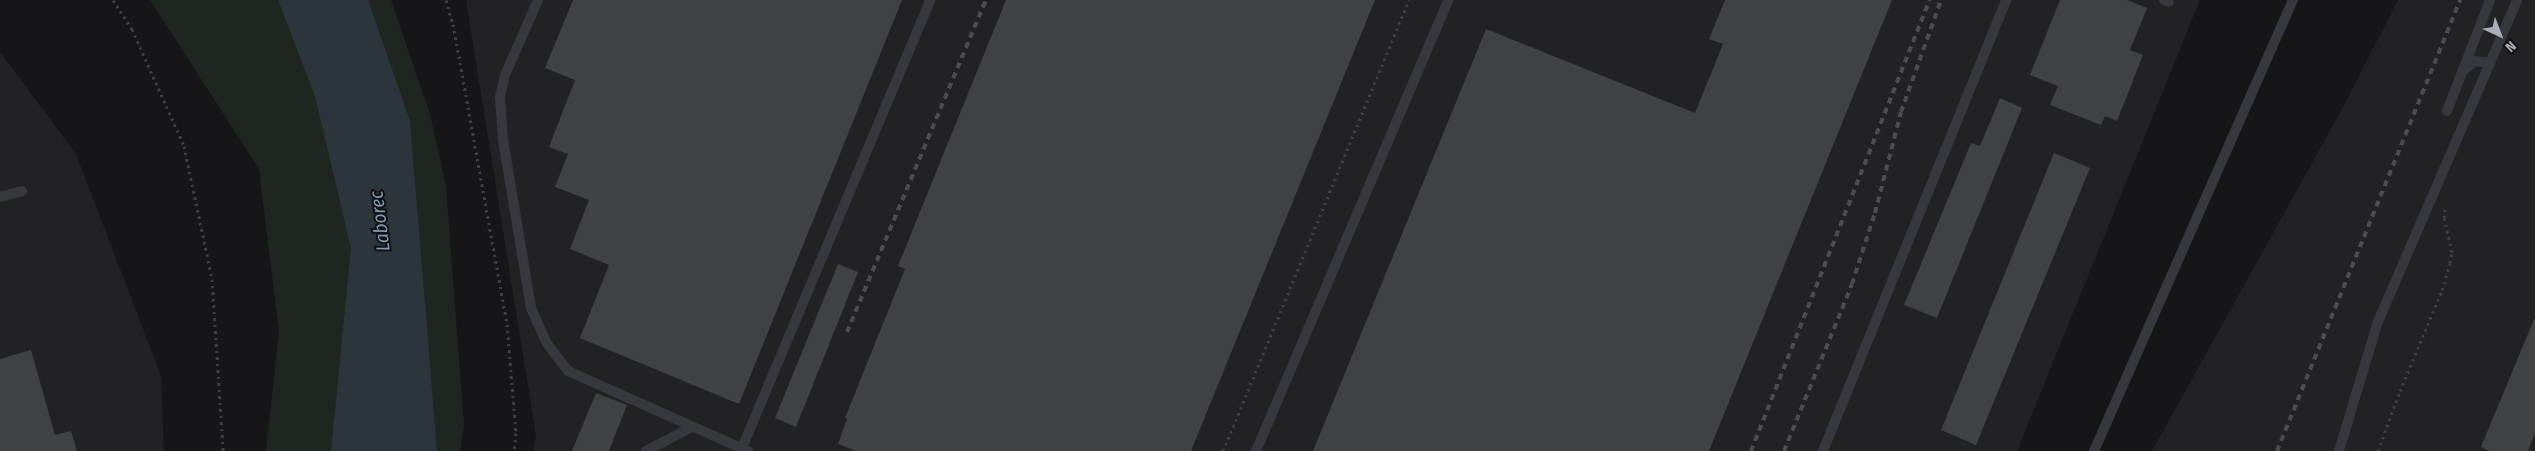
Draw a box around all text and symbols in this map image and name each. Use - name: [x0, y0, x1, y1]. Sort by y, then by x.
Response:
- north arrow: [2475, 10, 2525, 60]
- text: N: [2502, 37, 2519, 55]
- water label: Laborec: [365, 189, 395, 253]

